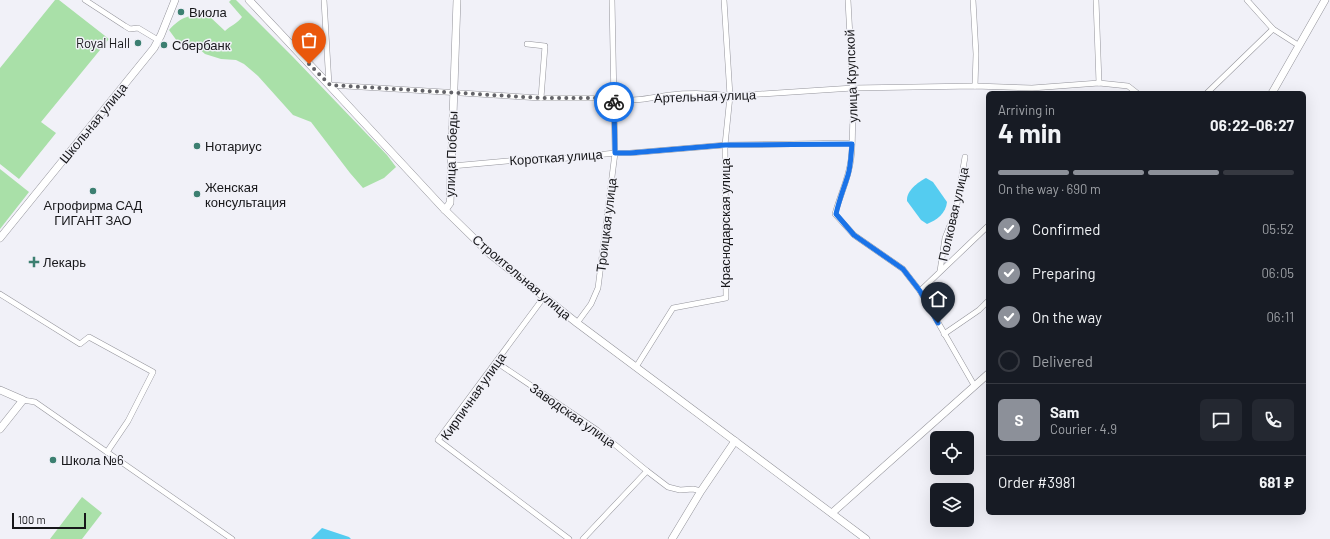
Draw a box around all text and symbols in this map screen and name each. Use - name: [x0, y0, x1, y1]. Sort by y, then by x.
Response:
- place label: Виола: [189, 4, 227, 20]
- marker: Виола: [176, 7, 186, 17]
- pin: [292, 23, 326, 64]
- icon: bag: [298, 29, 320, 51]
- street label: улица Крупской: [841, 29, 861, 123]
- place label: Royal Hall: [76, 35, 130, 51]
- place label: Сбербанк: [172, 37, 231, 53]
- marker: Royal Hall: [133, 38, 143, 48]
- marker: Сбербанк: [159, 40, 169, 50]
- street label: Школьная улица: [56, 79, 131, 166]
- courier: [594, 82, 634, 122]
- street label: Артельная улица: [654, 86, 757, 106]
- icon: bike: [603, 91, 625, 113]
- text: Arriving in: [998, 102, 1055, 118]
- street label: улица Победы: [442, 111, 460, 197]
- text: 06:22–06:27: [1210, 116, 1294, 134]
- text: 4 min: [998, 117, 1062, 148]
- place label: Нотариус: [205, 138, 262, 154]
- marker: Нотариус: [192, 141, 202, 151]
- street label: Короткая улица: [509, 146, 604, 168]
- street label: Краснодарская улица: [717, 157, 733, 288]
- street label: Полковая улица: [934, 165, 972, 263]
- street label: Троицкая улица: [592, 176, 620, 273]
- place label: Женская консультация: [205, 179, 286, 210]
- text: On the way · 690 m: [998, 181, 1101, 197]
- marker: Агрофирма САД ГИГАНТ ЗАО: [88, 186, 98, 196]
- marker: Женская консультация: [192, 189, 202, 199]
- place label: Агрофирма САД ГИГАНТ ЗАО: [44, 197, 143, 228]
- icon: check: [998, 218, 1020, 240]
- text: Confirmed: [1032, 220, 1100, 238]
- text: 05:52: [1262, 221, 1294, 237]
- street label: Строительная улица: [469, 231, 575, 323]
- place label: Лекарь: [43, 254, 86, 270]
- marker: Лекарь: [28, 256, 40, 268]
- icon: check: [998, 262, 1020, 284]
- text: Preparing: [1032, 264, 1096, 282]
- text: 06:05: [1262, 265, 1294, 281]
- pin: [921, 282, 955, 323]
- icon: home: [927, 288, 949, 310]
- icon: check: [998, 306, 1020, 328]
- text: On the way: [1032, 308, 1102, 326]
- text: 06:11: [1266, 309, 1294, 325]
- street label: Кирпичная улица: [437, 349, 510, 443]
- text: Delivered: [1032, 352, 1093, 370]
- street label: Заводская улица: [527, 379, 620, 451]
- button: chat: [1200, 399, 1242, 441]
- button: phone: [1252, 399, 1294, 441]
- text: Sam: [1050, 403, 1079, 421]
- text: S: [1015, 411, 1023, 429]
- text: Courier · 4.9: [1050, 421, 1117, 437]
- map controls: [930, 431, 974, 527]
- button: locate: [930, 431, 974, 475]
- place label: Школа №6: [61, 452, 124, 468]
- marker: Школа №6: [48, 455, 58, 465]
- text: Order #3981: [998, 473, 1075, 491]
- text: 681 ₽: [1259, 473, 1294, 491]
- button: layers: [930, 483, 974, 527]
- scale bar: [12, 511, 86, 530]
- text: 100 m: [18, 513, 46, 526]

